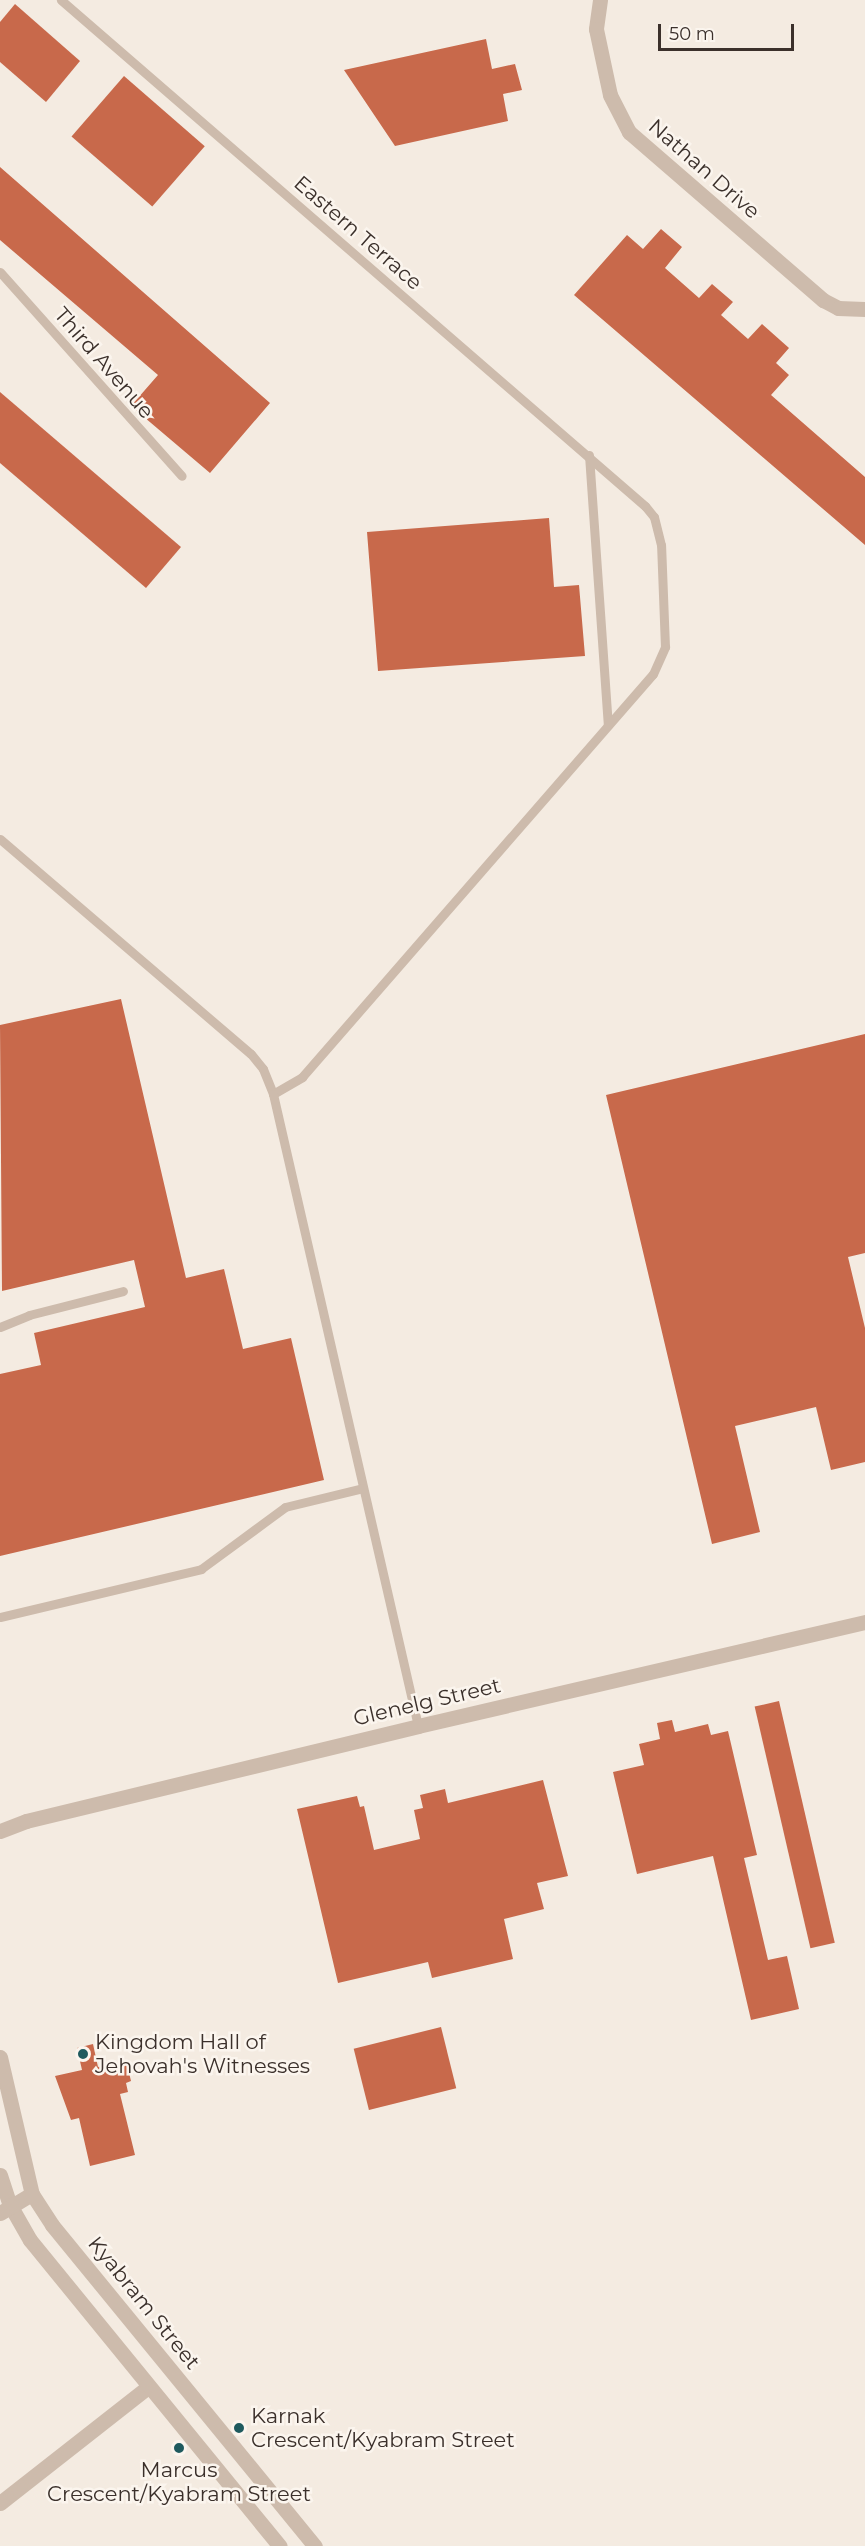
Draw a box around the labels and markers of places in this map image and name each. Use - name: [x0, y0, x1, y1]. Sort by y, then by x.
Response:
- place label: Kingdom Hall of Jehovah's Witnesses: [95, 2029, 310, 2079]
- marker: Kingdom Hall of Jehovah's Witnesses: [76, 2047, 90, 2061]
- place label: Karnak Crescent/Kyabram Street: [251, 2403, 515, 2453]
- marker: Karnak Crescent/Kyabram Street: [232, 2421, 246, 2435]
- marker: Marcus Crescent/Kyabram Street: [172, 2441, 186, 2455]
- place label: Marcus Crescent/Kyabram Street: [47, 2457, 311, 2507]

